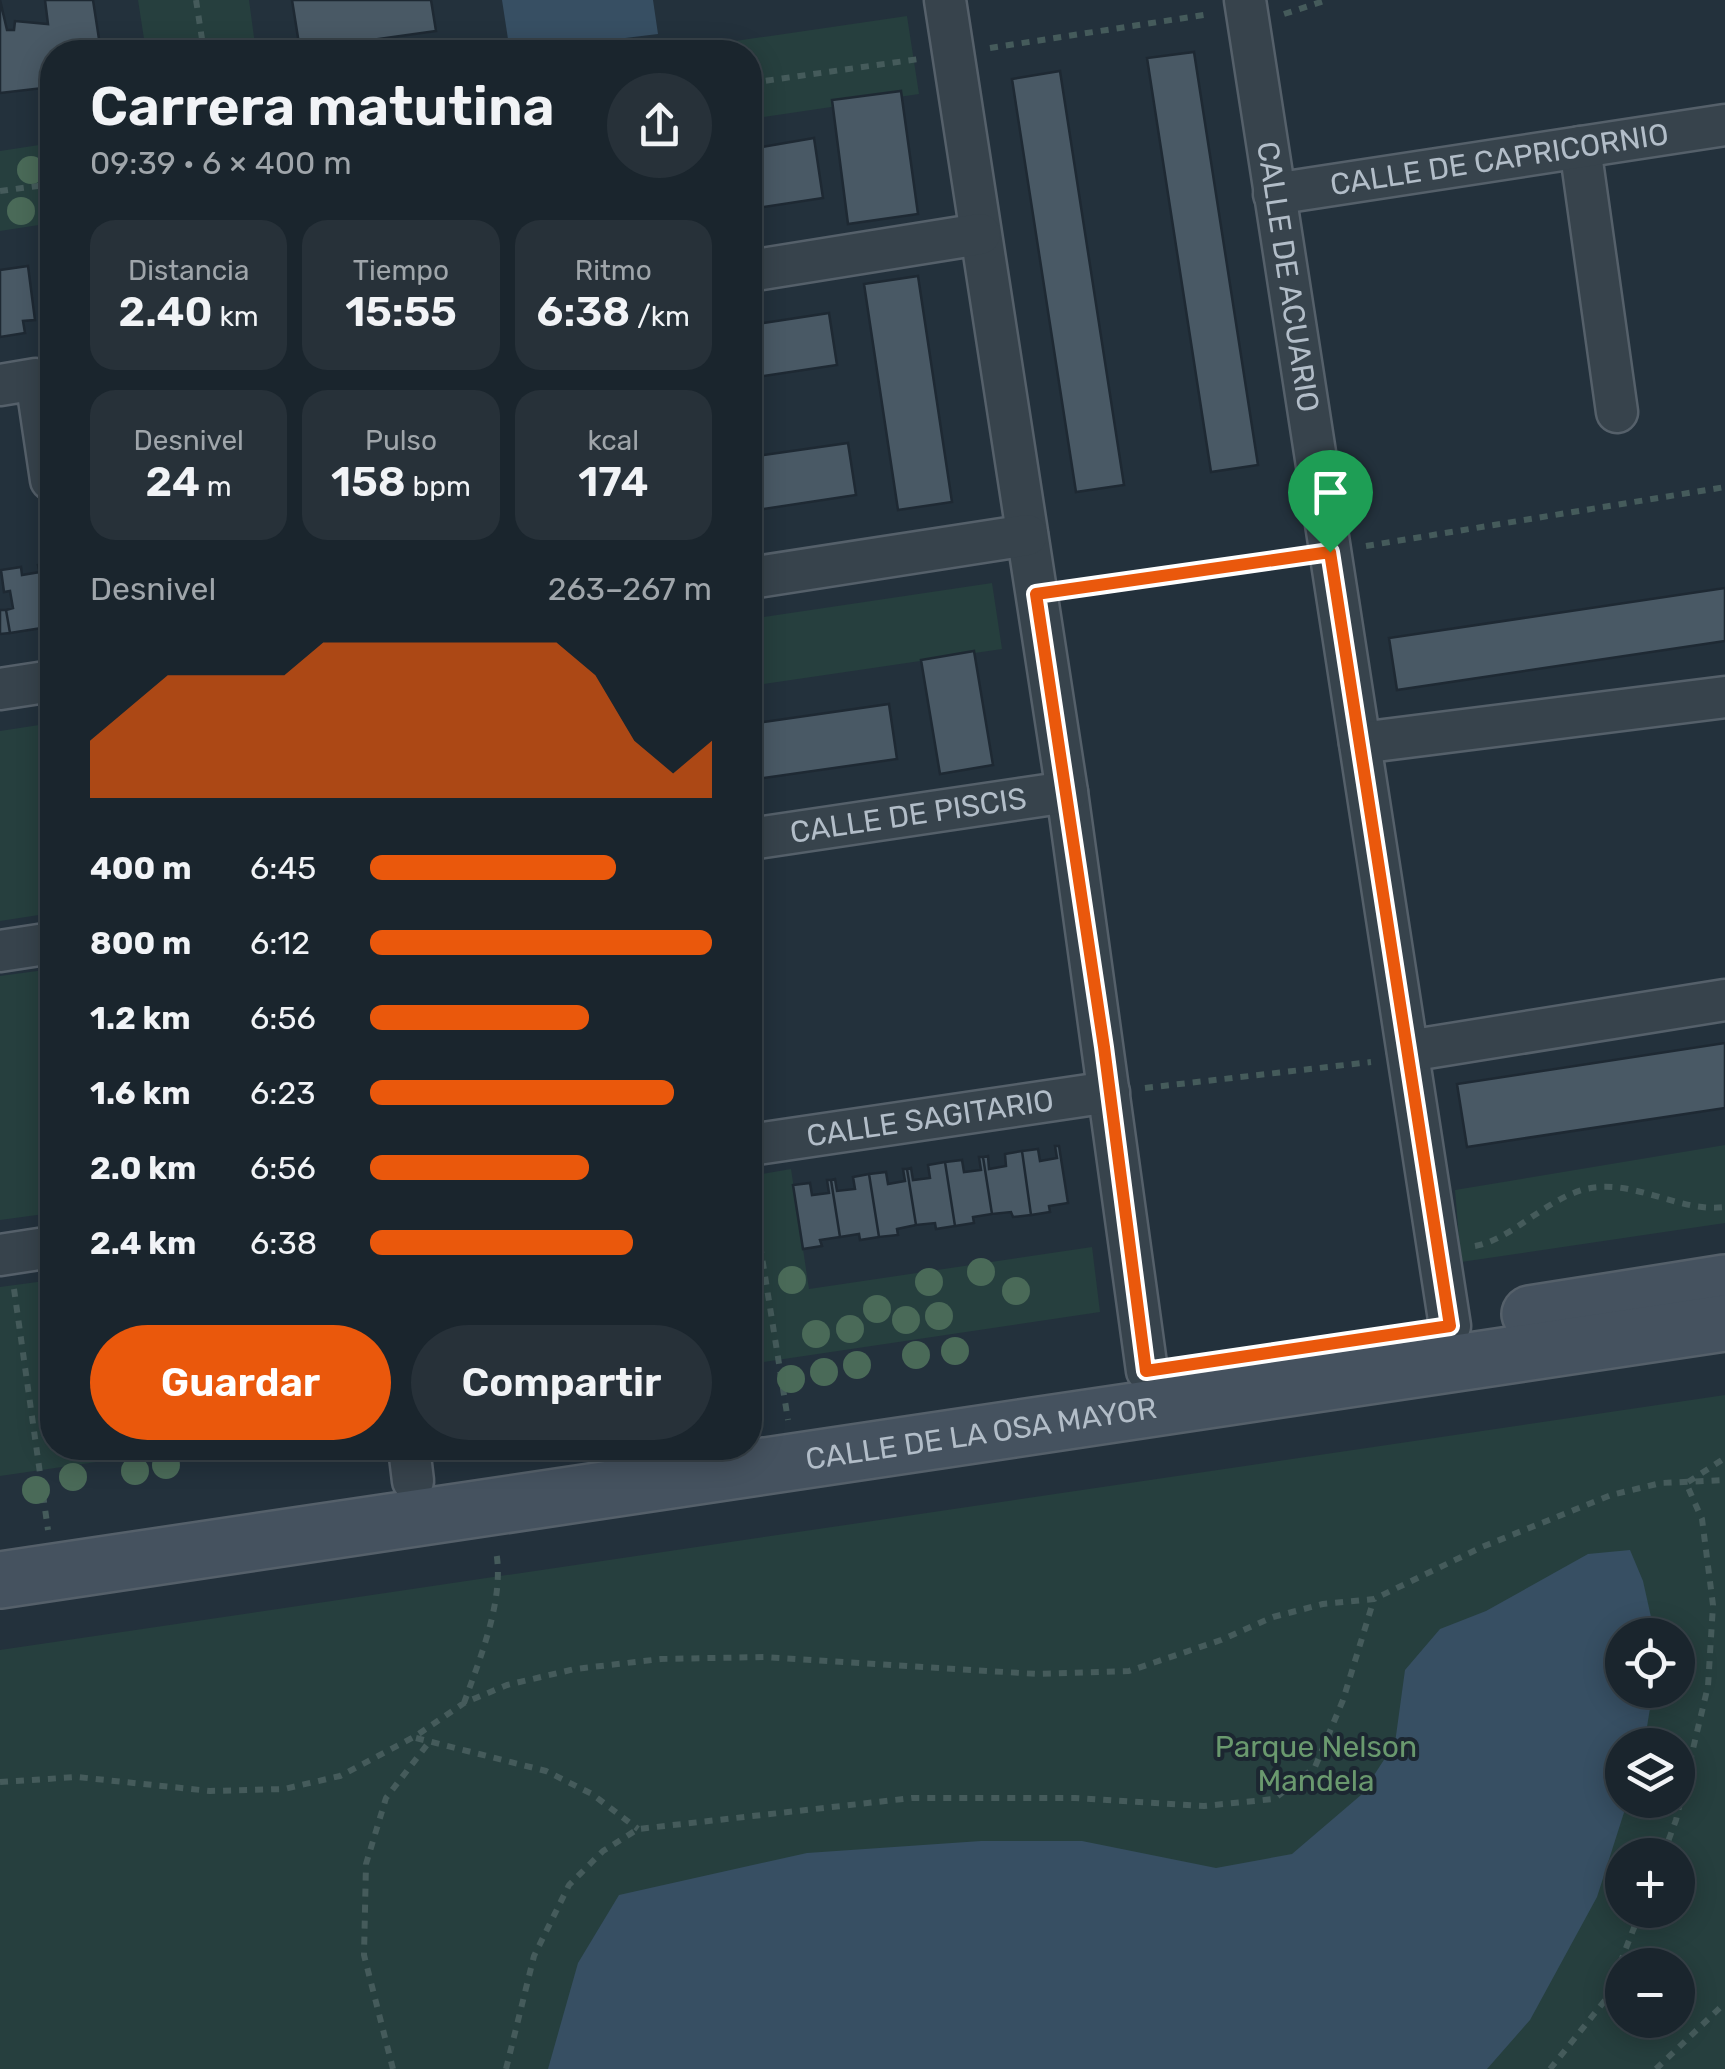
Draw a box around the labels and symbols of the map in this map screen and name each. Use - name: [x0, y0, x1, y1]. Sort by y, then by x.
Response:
- street label: CALLE DE CAPRICORNIO: [1328, 116, 1671, 203]
- street label: CALLE DE ACUARIO: [1249, 139, 1326, 414]
- pin: [1288, 450, 1373, 553]
- street label: CALLE DE PISCIS: [788, 780, 1029, 851]
- street label: CALLE SAGITARIO: [804, 1082, 1056, 1154]
- street label: CALLE DE LA OSA MAYOR: [803, 1390, 1159, 1478]
- park label: Parque Nelson Mandela: [1215, 1729, 1417, 1799]

